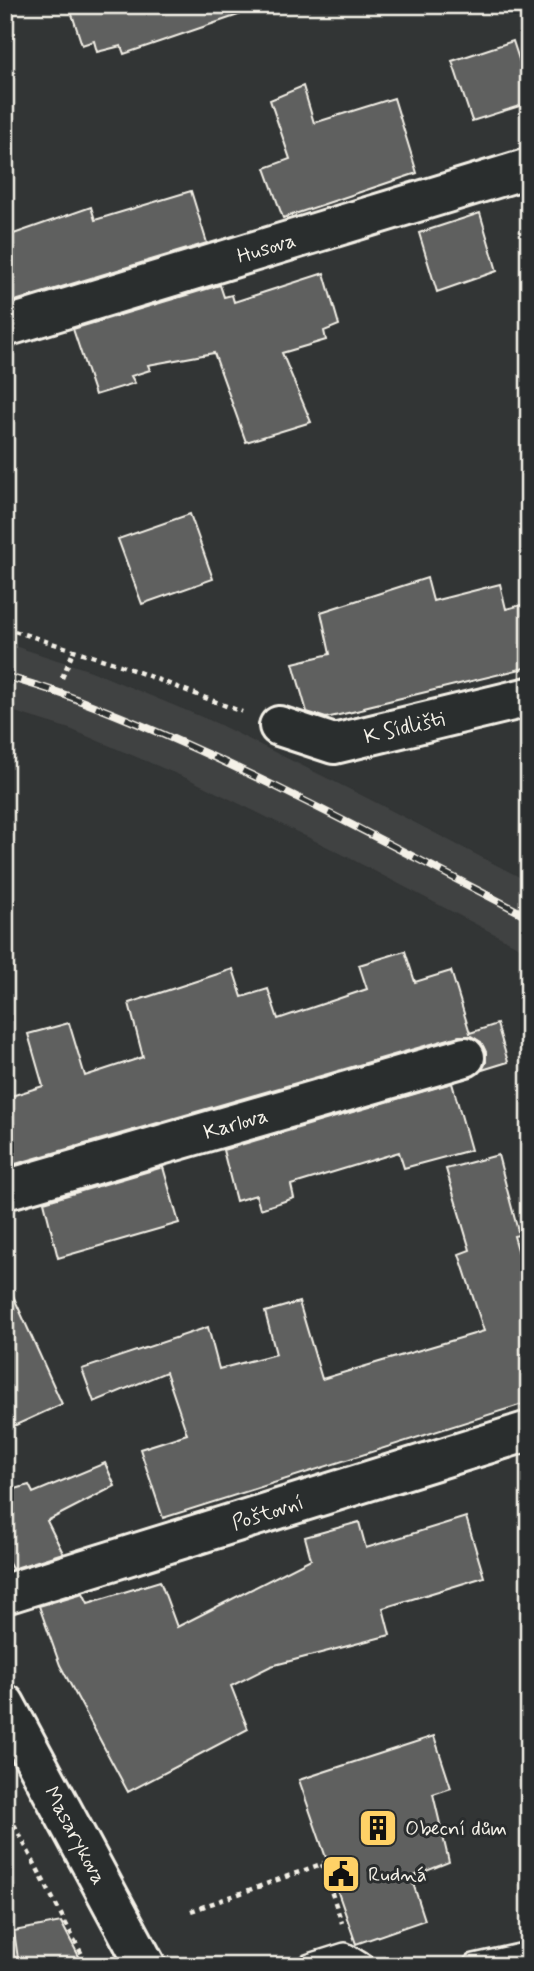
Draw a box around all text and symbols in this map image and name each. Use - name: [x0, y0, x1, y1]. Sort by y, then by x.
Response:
- street label: Husova: [234, 227, 299, 271]
- street label: K Sídlišti: [361, 705, 447, 751]
- street label: Karlova: [200, 1102, 271, 1147]
- street label: Poštovní: [229, 1489, 307, 1538]
- street label: Masarykova: [37, 1782, 113, 1890]
- building icon: Obecní dům: [357, 1807, 399, 1849]
- place label: Obecní dům: [405, 1815, 507, 1843]
- public building icon: Rudná: [320, 1853, 362, 1895]
- place label: Rudná: [368, 1861, 427, 1889]

